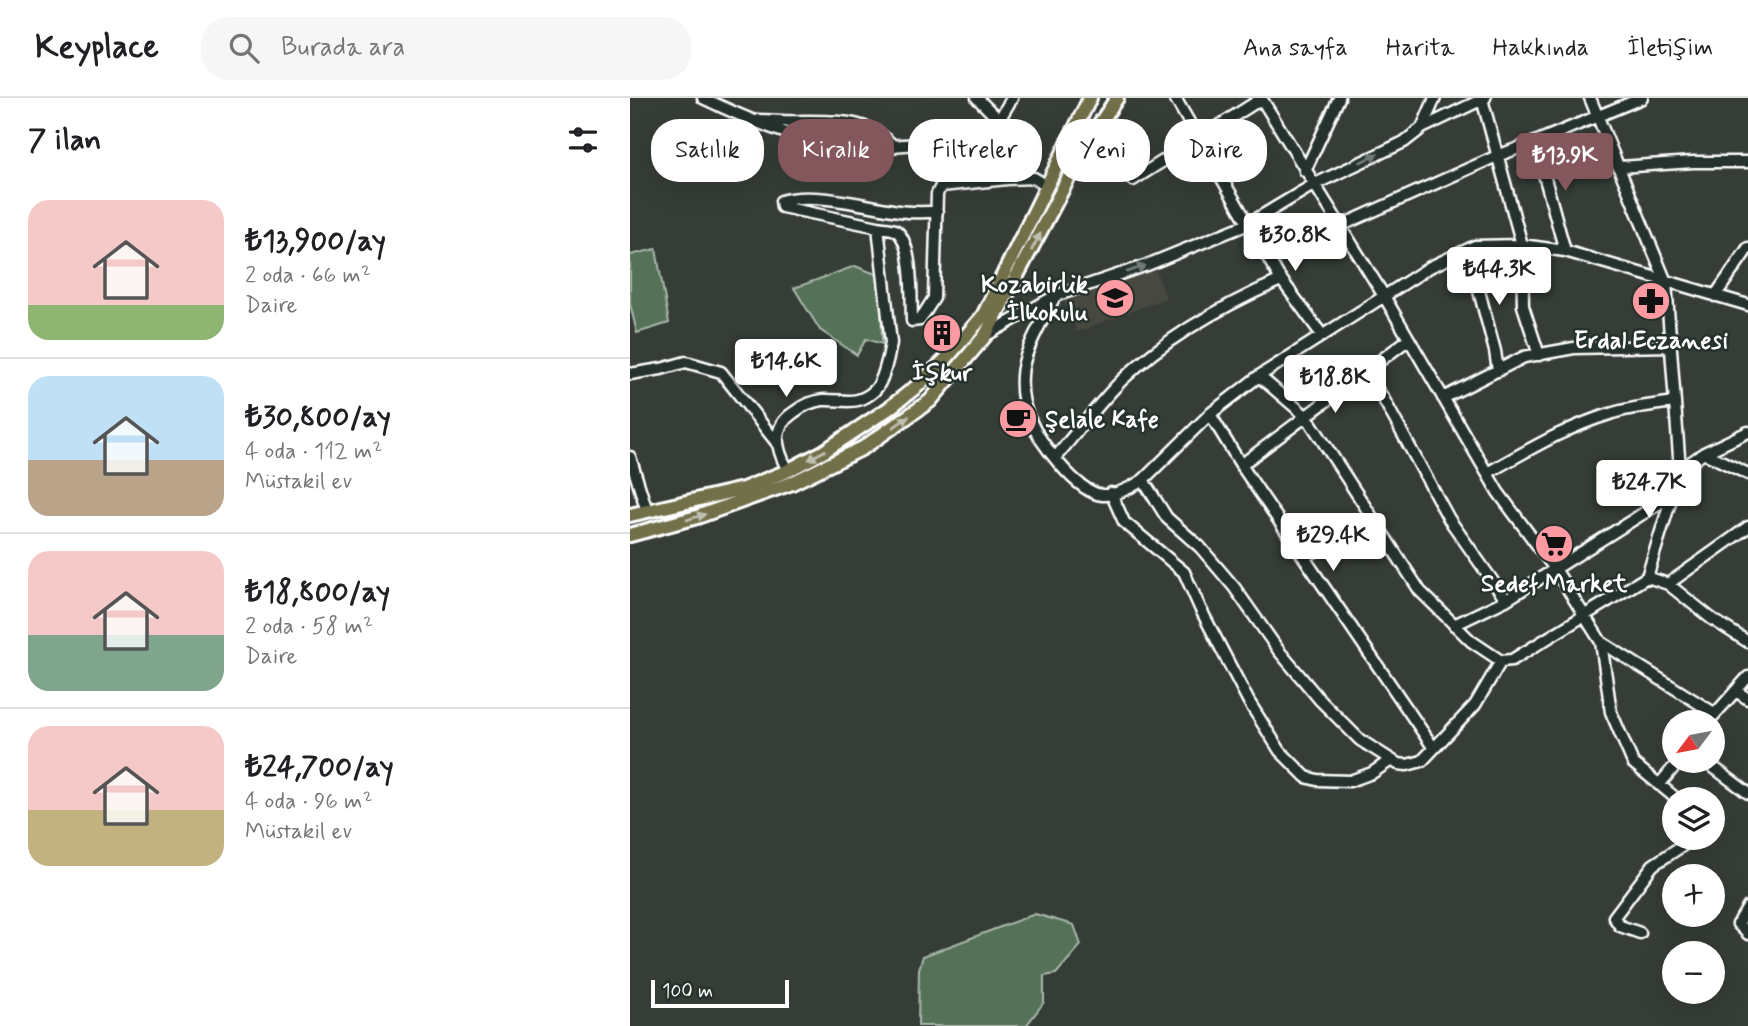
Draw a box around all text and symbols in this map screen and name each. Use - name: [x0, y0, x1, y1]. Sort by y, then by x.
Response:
- search box: [201, 17, 691, 80]
- text: Keyplace: [35, 26, 159, 70]
- icon: search: [225, 29, 263, 67]
- text: Burada ara: [281, 31, 405, 65]
- text: Ana sayfa: [1243, 33, 1348, 64]
- text: Harita: [1386, 33, 1455, 64]
- text: Hakkında: [1493, 33, 1589, 64]
- text: İletişim: [1627, 33, 1713, 64]
- chip: Satılık: [651, 119, 764, 182]
- chip: Kiralık: [778, 119, 894, 182]
- chip: Filtreler: [908, 119, 1042, 182]
- chip: Yeni: [1056, 119, 1150, 182]
- chip: Daire: [1164, 119, 1267, 182]
- text: 7 ilan: [28, 121, 101, 160]
- icon: filters: [564, 121, 602, 159]
- pin: ₺13.9K: [1508, 134, 1622, 193]
- text: ₺13.9K: [1532, 141, 1598, 171]
- one-way arrow: [1359, 153, 1379, 164]
- pin: ₺30.8K: [1238, 214, 1352, 273]
- text: ₺30.8K: [1260, 221, 1330, 251]
- text: ₺13,900/ay: [245, 222, 386, 261]
- icon: home: [84, 228, 168, 312]
- one-way arrow: [1030, 232, 1041, 252]
- pin: ₺44.3K: [1442, 248, 1556, 307]
- text: ₺44.3K: [1463, 255, 1535, 285]
- text: 2 oda · 66 m²: [245, 261, 371, 291]
- one-way arrow: [1126, 263, 1147, 274]
- place label: Kozabirlik İlkokulu: [981, 270, 1088, 329]
- school or university icon: Kozabirlik İlkokulu: [1094, 277, 1136, 319]
- pharmacy icon: Erdal Eczanesi: [1630, 280, 1672, 322]
- text: Daire: [245, 291, 297, 321]
- building icon: İşkur: [921, 312, 963, 354]
- place label: Erdal Eczanesi: [1574, 326, 1729, 357]
- pin: ₺14.6K: [729, 340, 843, 399]
- text: ₺14.6K: [751, 347, 821, 377]
- pin: ₺18.8K: [1278, 356, 1392, 415]
- place label: İşkur: [912, 358, 973, 389]
- text: ₺18.8K: [1300, 363, 1370, 393]
- text: ₺30,800/ay: [245, 398, 391, 437]
- cafe icon: Şelale Kafe: [997, 398, 1039, 440]
- icon: home: [84, 404, 168, 488]
- place label: Şelale Kafe: [1045, 405, 1159, 436]
- one-way arrow: [892, 415, 911, 429]
- text: 4 oda · 112 m²: [245, 437, 382, 467]
- one-way arrow: [807, 449, 827, 461]
- pin: ₺24.7K: [1592, 460, 1706, 520]
- text: Müstakil ev: [245, 467, 352, 497]
- text: ₺24.7K: [1612, 468, 1686, 498]
- one-way arrow: [686, 512, 707, 522]
- pin: ₺29.4K: [1276, 514, 1390, 573]
- text: ₺29.4K: [1297, 521, 1369, 551]
- supermarket icon: Sedef Market: [1533, 523, 1575, 565]
- place label: Sedef Market: [1481, 569, 1628, 600]
- text: ₺18,800/ay: [245, 573, 390, 612]
- icon: home: [84, 579, 168, 663]
- text: 2 oda · 58 m²: [245, 612, 373, 642]
- text: Daire: [245, 642, 297, 672]
- north arrow: [1662, 710, 1726, 774]
- map controls: [1662, 710, 1725, 1004]
- text: ₺24,700/ay: [245, 748, 394, 787]
- icon: home: [84, 754, 168, 838]
- text: 4 oda · 96 m²: [245, 787, 373, 817]
- button: layers: [1662, 787, 1725, 850]
- text: Müstakil ev: [245, 817, 352, 847]
- button: +: [1662, 864, 1725, 927]
- button: −: [1662, 941, 1725, 1004]
- scale bar: [651, 977, 789, 1009]
- text: 100 m: [662, 979, 713, 1004]

